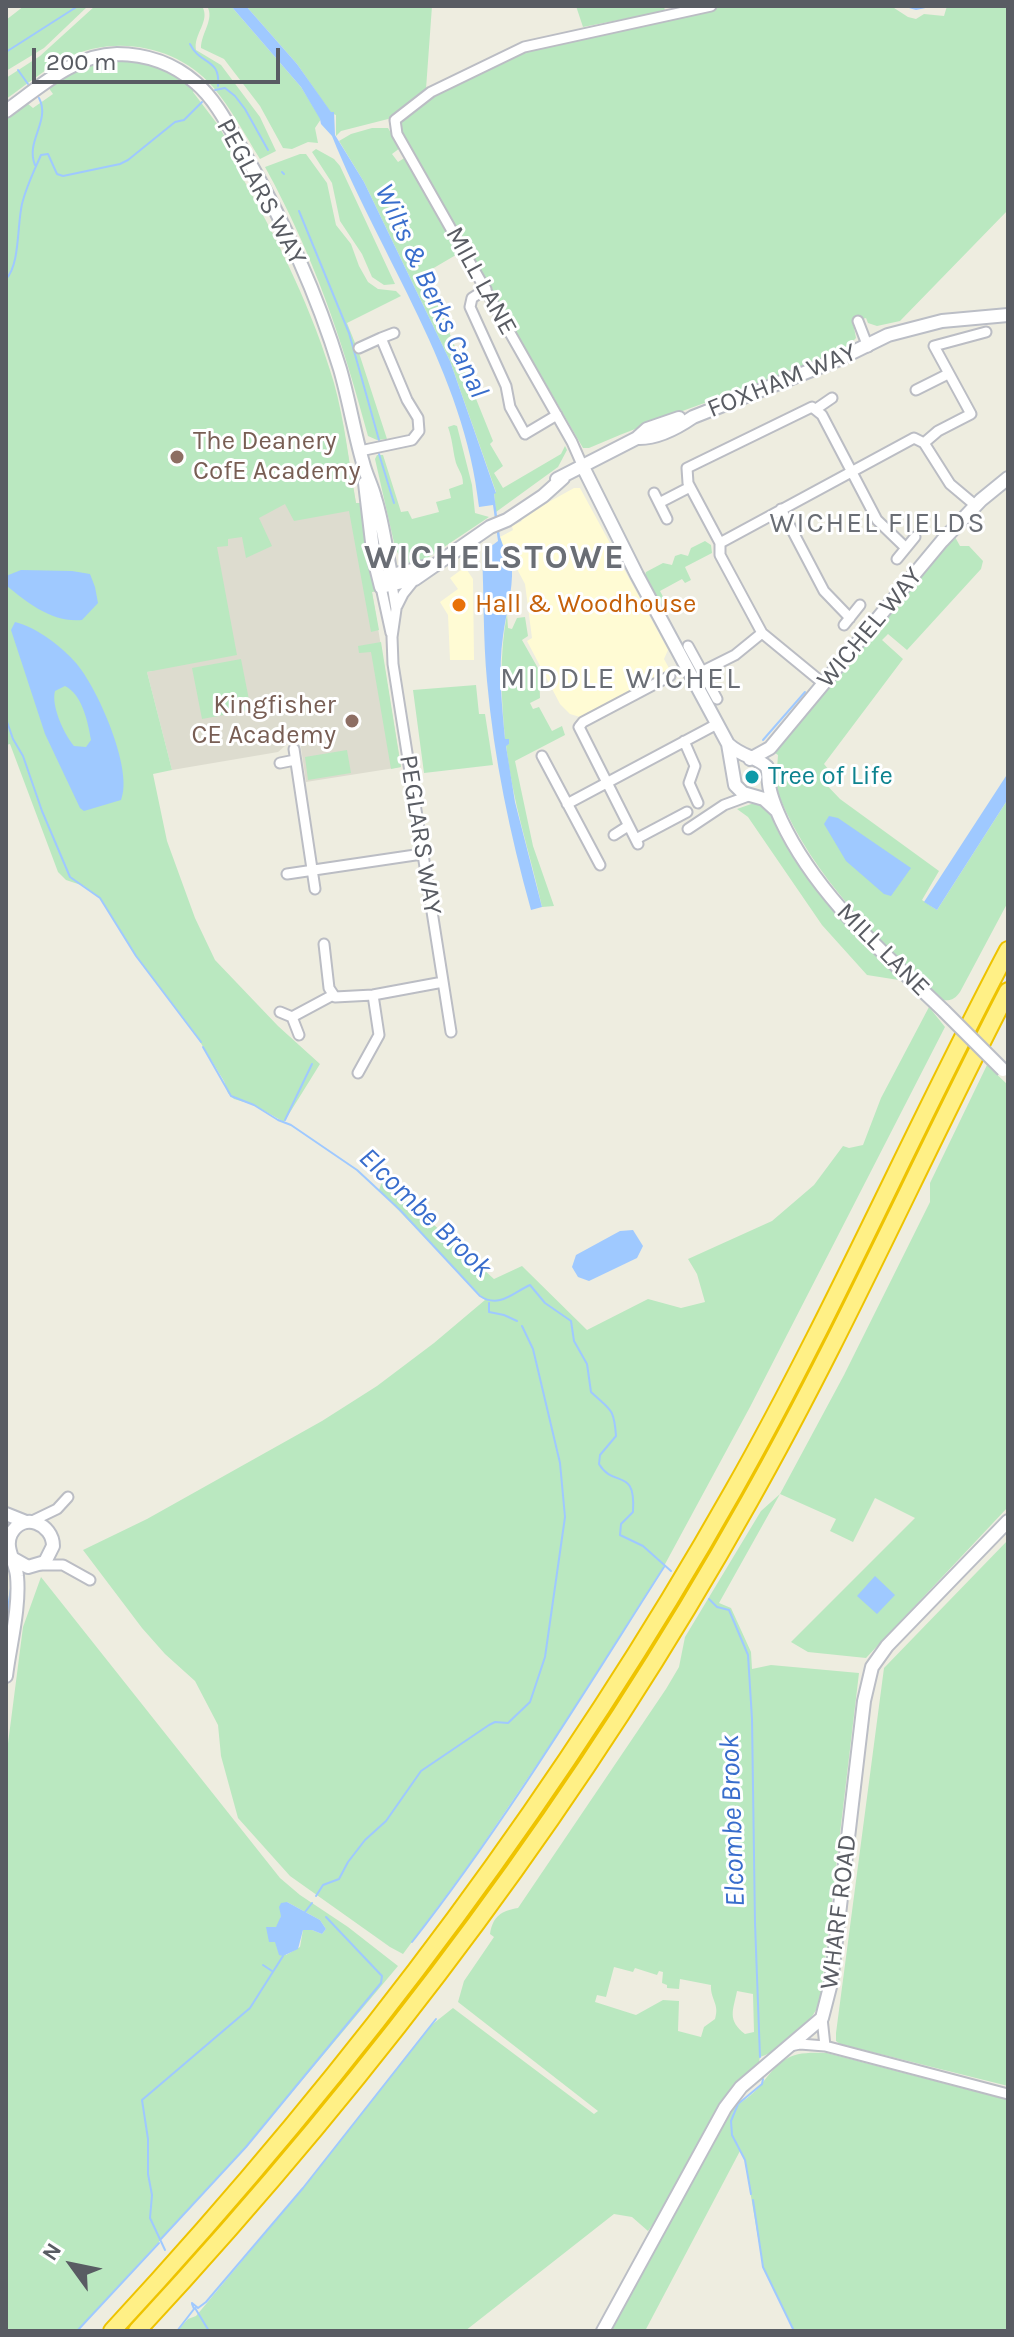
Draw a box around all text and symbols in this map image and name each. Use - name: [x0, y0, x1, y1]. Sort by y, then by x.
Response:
- scale bar: [36, 32, 284, 82]
- text: 200 m: [46, 48, 117, 76]
- street label: PEGLARS WAY: [209, 113, 313, 271]
- water label: Wilts & Berks Canal: [367, 179, 495, 403]
- street label: MILL LANE: [438, 221, 524, 341]
- street label: FOXHAM WAY: [703, 337, 861, 425]
- place label: The Deanery CofE Academy: [193, 426, 361, 488]
- marker: The Deanery CofE Academy: [168, 448, 186, 466]
- district label: WICHEL FIELDS: [770, 507, 986, 541]
- district label: WICHELSTOWE: [364, 538, 626, 578]
- street label: WICHEL WAY: [811, 561, 929, 695]
- place label: Hall & Woodhouse: [475, 589, 696, 621]
- marker: Hall & Woodhouse: [450, 596, 468, 614]
- district label: MIDDLE WICHEL: [500, 661, 742, 697]
- place label: Kingfisher CE Academy: [191, 690, 336, 752]
- marker: Kingfisher CE Academy: [343, 712, 361, 730]
- street label: PEGLARS WAY: [392, 753, 448, 917]
- place label: Tree of Life: [768, 761, 893, 793]
- marker: Tree of Life: [743, 768, 761, 786]
- street label: MILL LANE: [830, 897, 936, 1003]
- water label: Elcombe Brook: [351, 1141, 499, 1285]
- water label: Elcombe Brook: [713, 1734, 753, 1908]
- street label: WHARF ROAD: [814, 1833, 864, 1991]
- north arrow: [32, 2225, 112, 2305]
- text: N: [37, 2238, 67, 2266]

